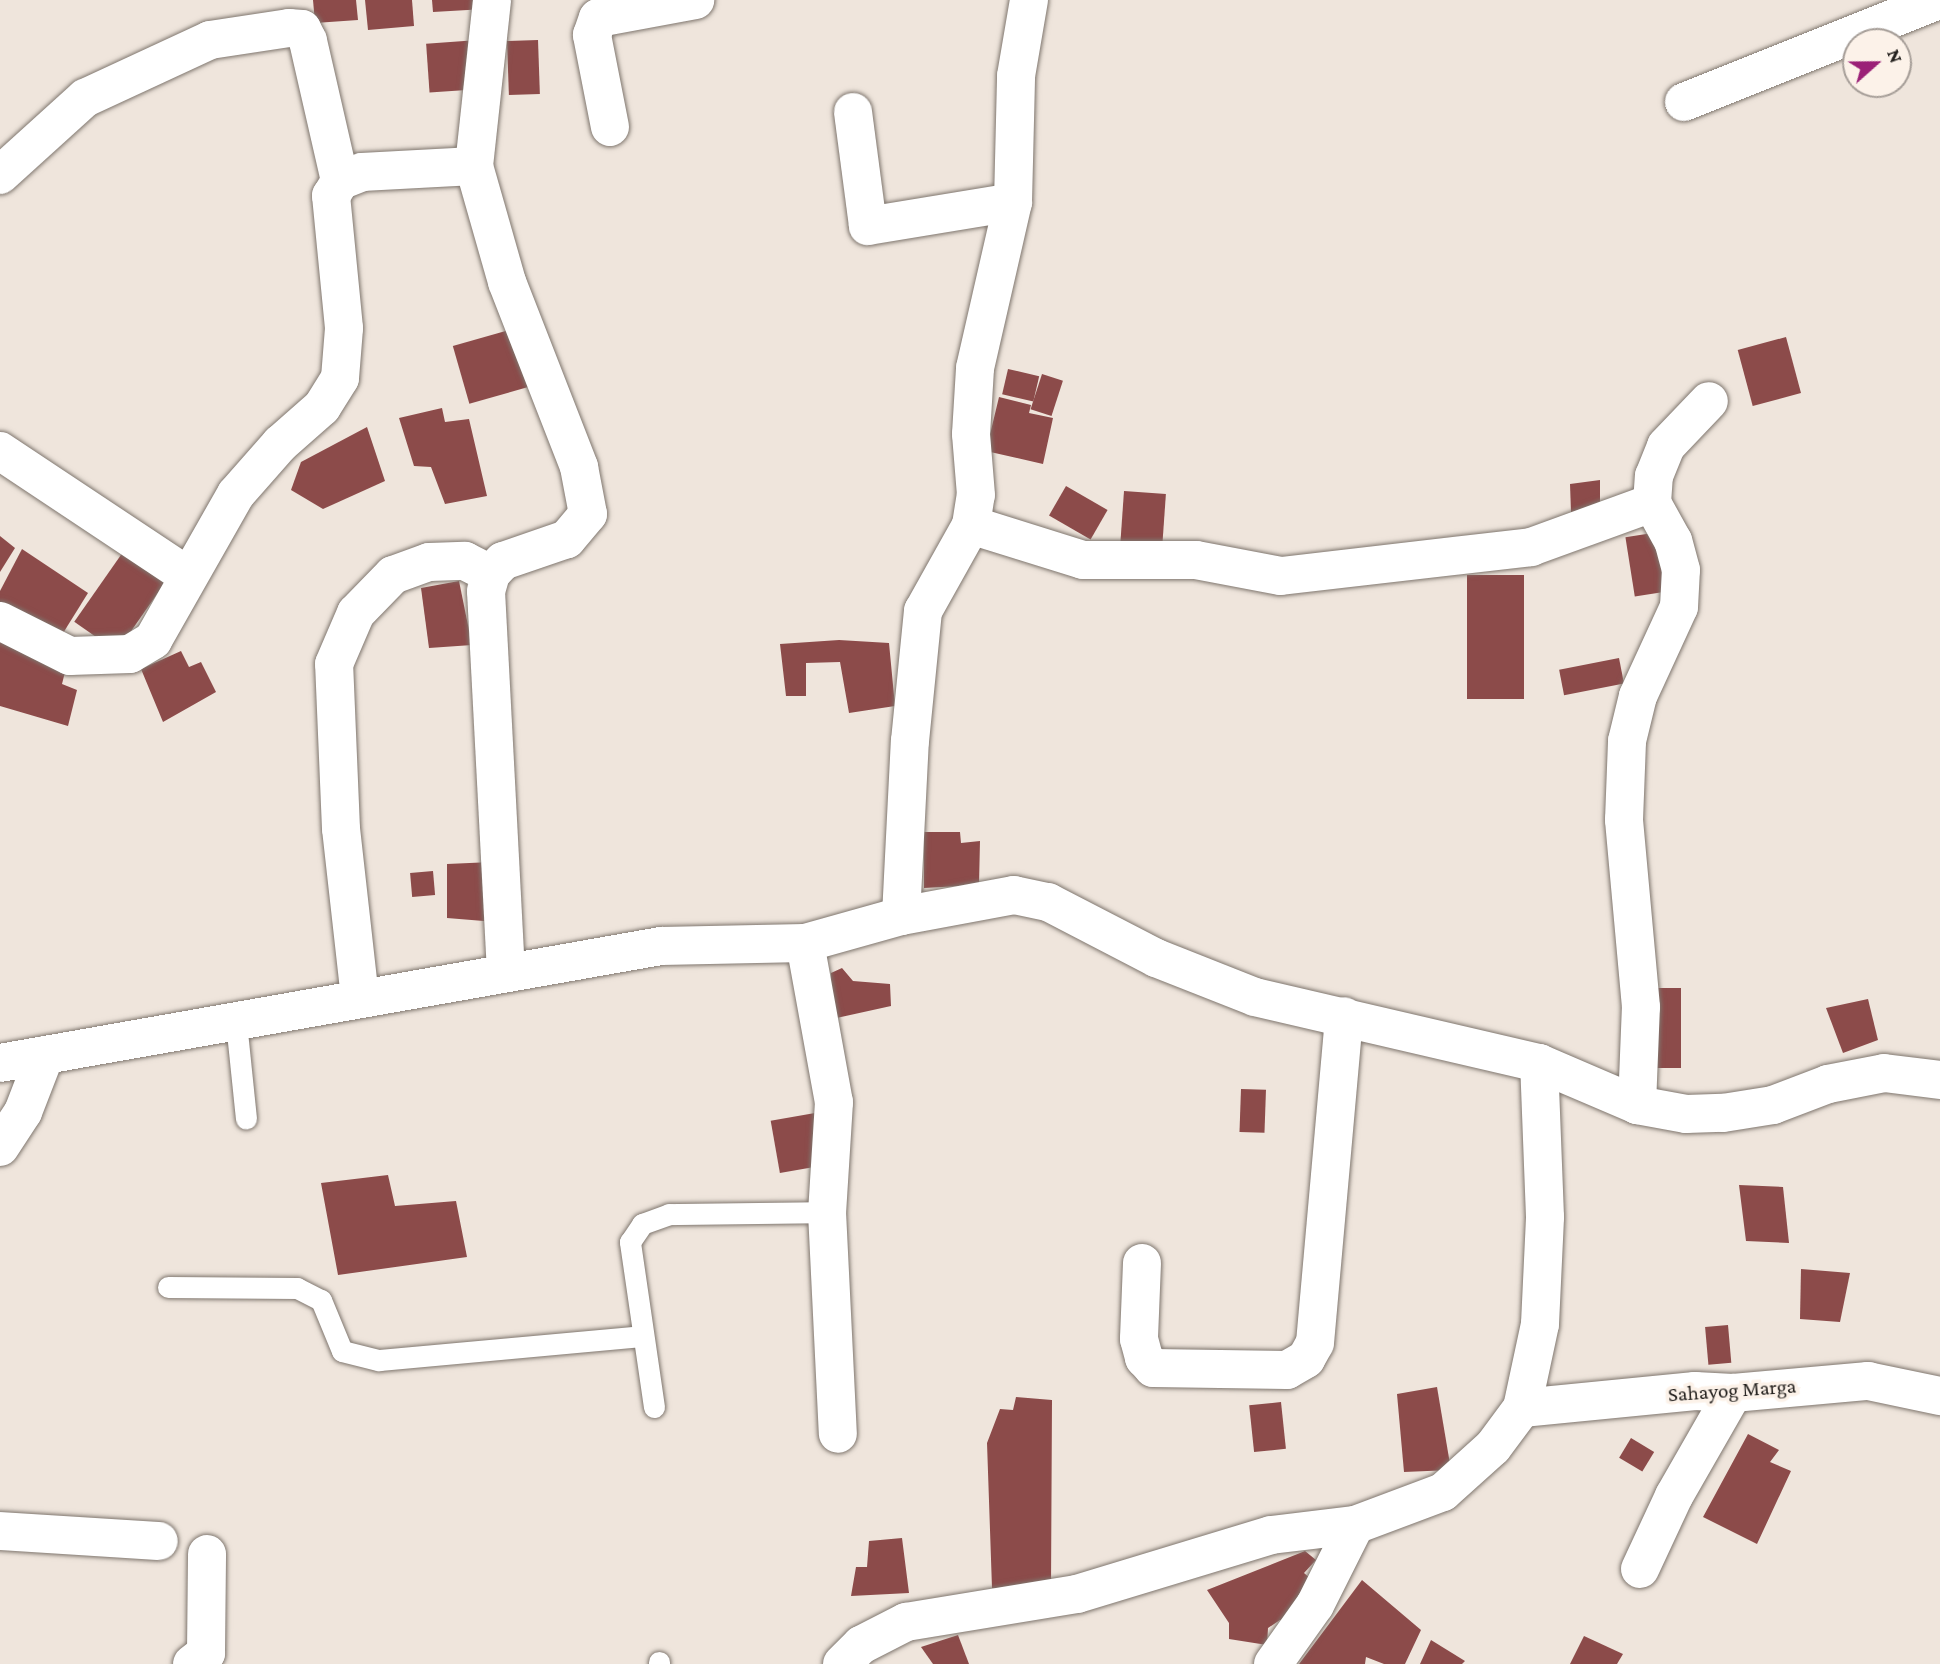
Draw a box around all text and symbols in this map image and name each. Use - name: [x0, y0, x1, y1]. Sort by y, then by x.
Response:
- north arrow: [1842, 28, 1912, 98]
- text: N: [1883, 46, 1907, 66]
- street label: Sahayog Marga: [1667, 1373, 1797, 1407]

